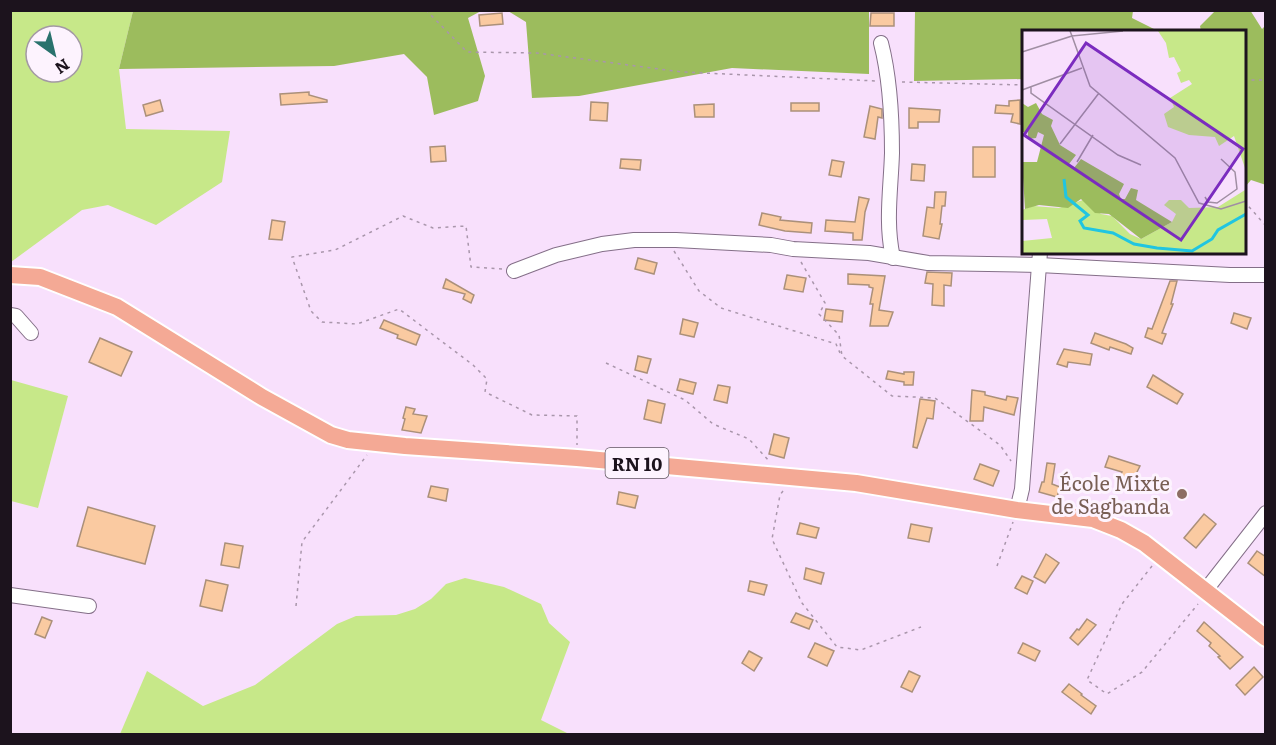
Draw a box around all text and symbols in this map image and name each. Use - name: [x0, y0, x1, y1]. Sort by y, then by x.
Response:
- north arrow: [24, 24, 84, 84]
- inset map: [1022, 30, 1246, 254]
- text: N: [51, 54, 75, 81]
- road number: RN 10: [606, 448, 668, 478]
- place label: École Mixte de Sagbanda: [1051, 467, 1170, 520]
- marker: École Mixte de Sagbanda: [1175, 487, 1189, 501]

